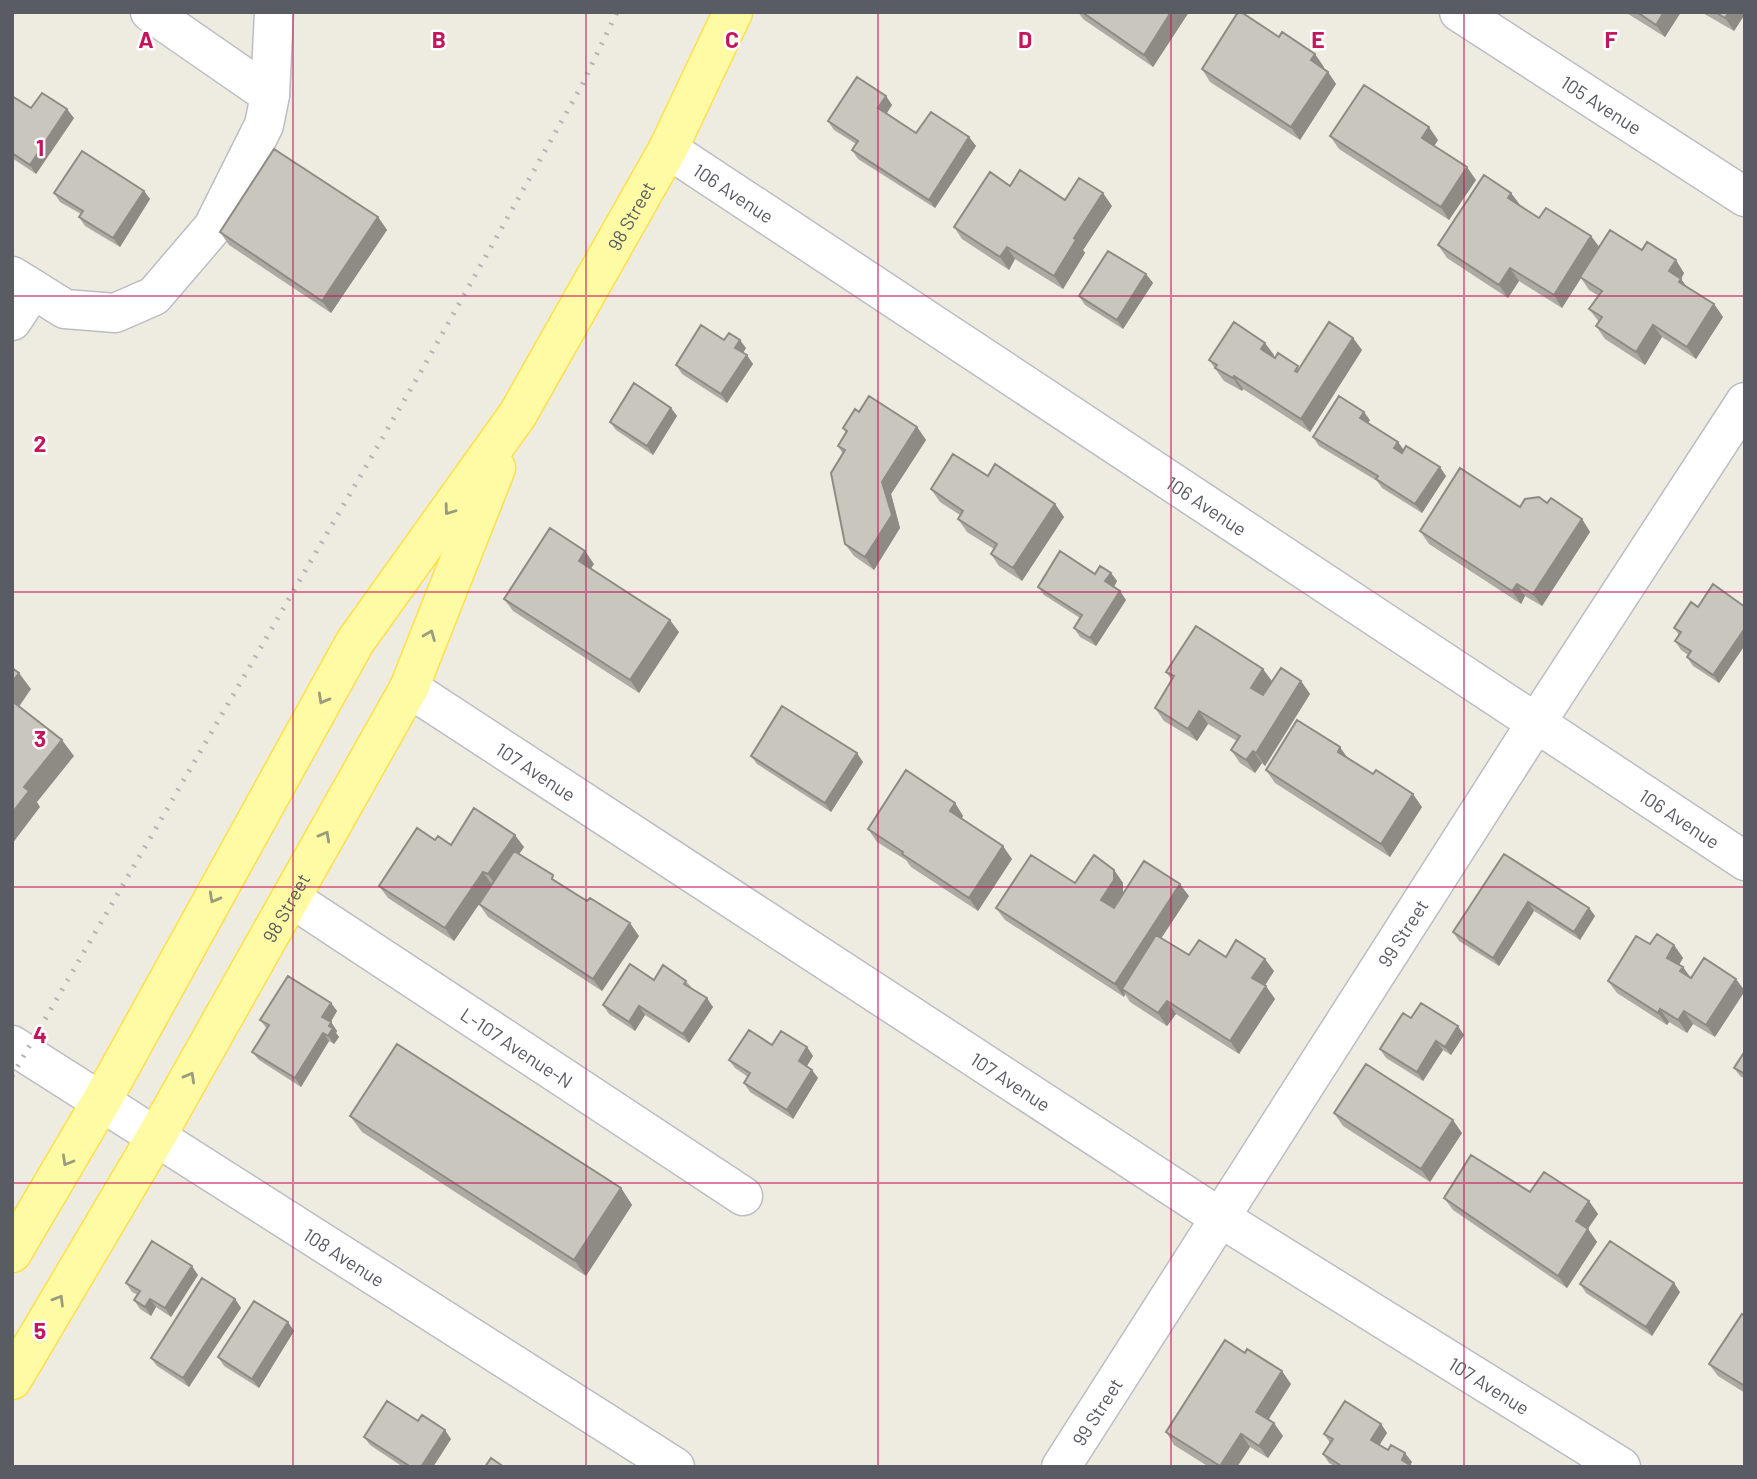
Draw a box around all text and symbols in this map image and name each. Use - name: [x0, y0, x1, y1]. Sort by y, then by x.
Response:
- text: A: [138, 25, 154, 53]
- text: B: [432, 25, 446, 53]
- text: C: [725, 25, 739, 53]
- text: D: [1018, 25, 1032, 53]
- text: E: [1311, 25, 1325, 53]
- text: F: [1605, 25, 1618, 53]
- street label: 105 Avenue: [1557, 70, 1646, 139]
- text: 1: [36, 133, 44, 161]
- street label: 106 Avenue: [689, 158, 778, 227]
- street label: 98 Street: [602, 177, 659, 254]
- text: 2: [34, 429, 46, 457]
- street label: 106 Avenue: [1162, 470, 1251, 540]
- one-way arrow: [445, 502, 457, 514]
- one-way arrow: [422, 629, 436, 642]
- one-way arrow: [318, 691, 331, 704]
- text: 3: [34, 724, 46, 752]
- street label: 107 Avenue: [492, 737, 581, 806]
- street label: 106 Avenue: [1635, 783, 1724, 853]
- one-way arrow: [317, 831, 330, 843]
- street label: 98 Street: [257, 869, 314, 946]
- one-way arrow: [208, 891, 222, 903]
- street label: 99 Street: [1372, 895, 1432, 971]
- street label: L-107 Avenue-N: [457, 1002, 578, 1092]
- text: 4: [33, 1020, 47, 1048]
- street label: 107 Avenue: [967, 1047, 1055, 1116]
- one-way arrow: [182, 1072, 195, 1084]
- one-way arrow: [62, 1154, 75, 1167]
- street label: 108 Avenue: [300, 1222, 389, 1291]
- one-way arrow: [51, 1294, 64, 1307]
- text: 5: [34, 1316, 46, 1344]
- street label: 107 Avenue: [1445, 1352, 1534, 1419]
- street label: 99 Street: [1066, 1373, 1127, 1449]

